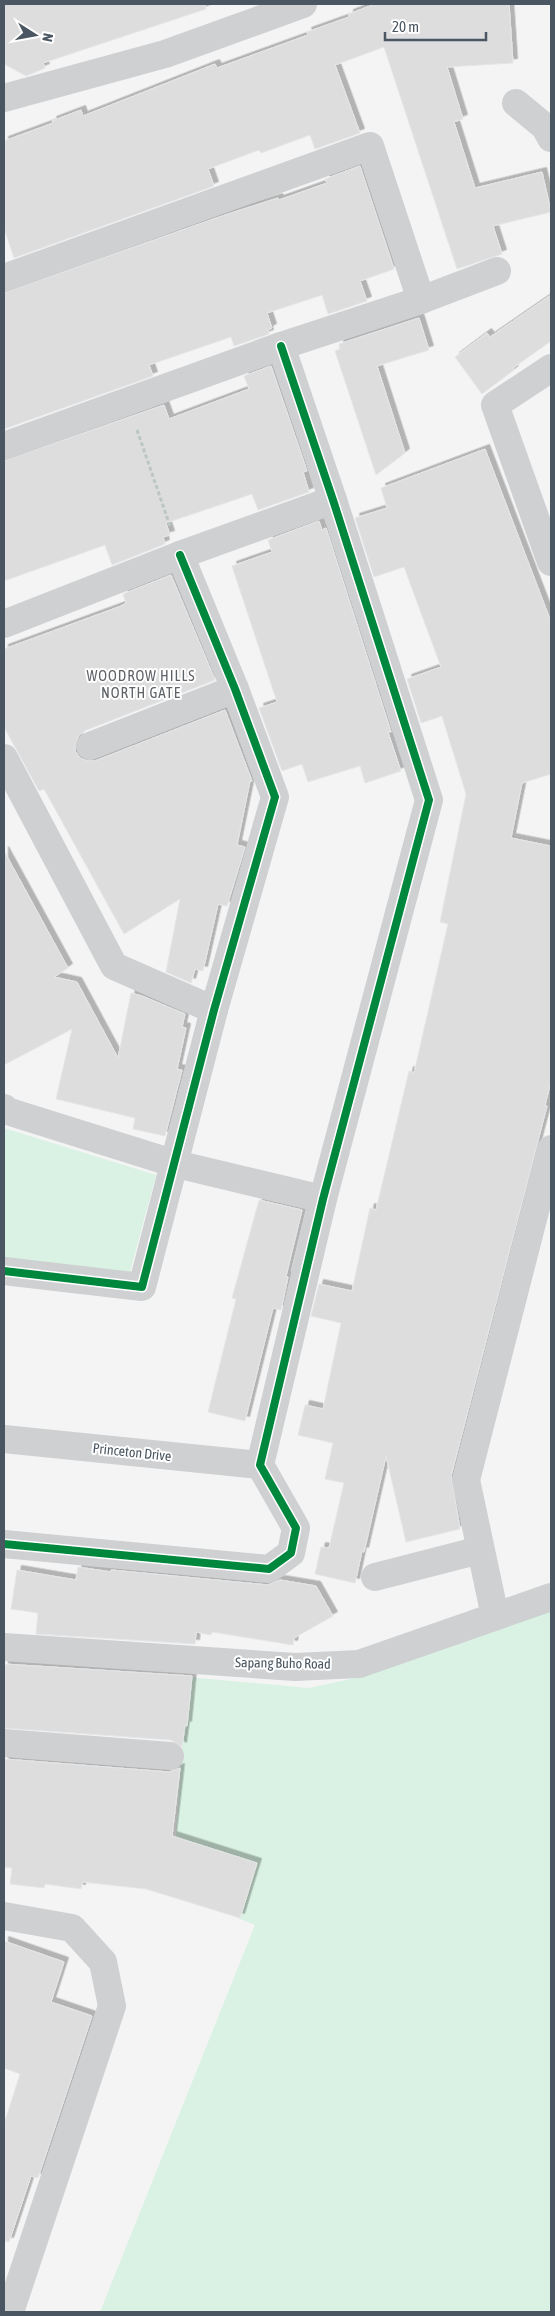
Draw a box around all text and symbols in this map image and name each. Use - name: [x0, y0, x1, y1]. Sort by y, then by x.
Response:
- north arrow: [10, 10, 60, 60]
- scale bar: [385, 10, 486, 42]
- text: 20 m: [392, 18, 419, 35]
- text: N: [39, 32, 56, 43]
- district label: WOODROW HILLS NORTH GATE: [87, 667, 196, 701]
- street label: Princeton Drive: [92, 1440, 172, 1464]
- street label: Sapang Buho Road: [235, 1654, 331, 1672]

